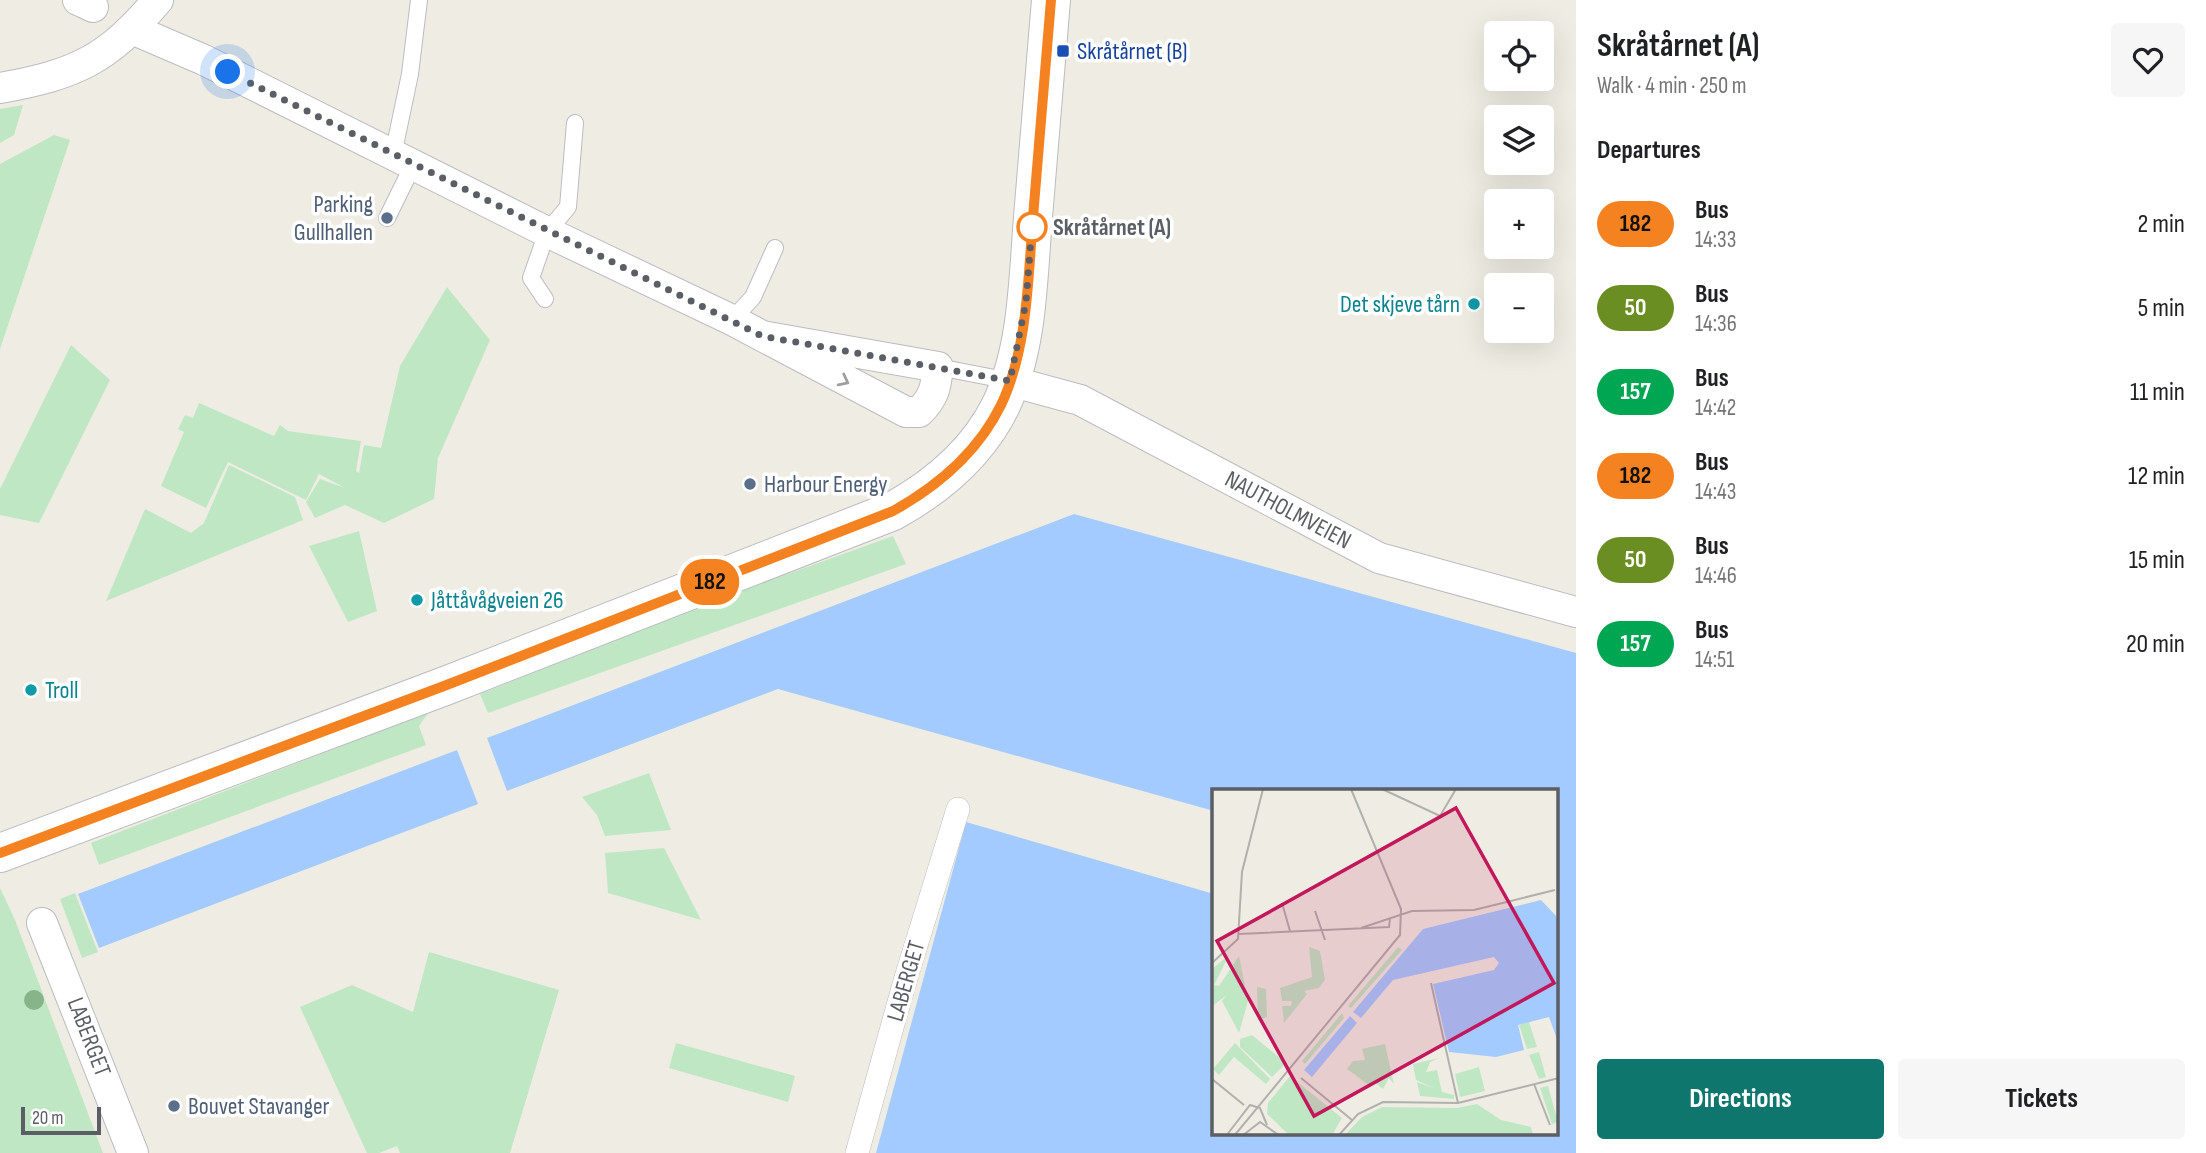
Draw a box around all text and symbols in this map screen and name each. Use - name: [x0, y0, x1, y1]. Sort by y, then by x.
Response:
- map controls: [1484, 21, 1554, 343]
- button: locate: [1484, 21, 1554, 91]
- button: heart: [2111, 23, 2185, 97]
- text: Skråtårnet (A): [1597, 26, 1759, 66]
- place label: Skråtårnet (B): [1077, 37, 1188, 66]
- marker: Skråtårnet (B): [1055, 43, 1071, 59]
- your location: [210, 54, 245, 89]
- text: Walk · 4 min · 250 m: [1597, 72, 1747, 100]
- button: layers: [1484, 105, 1554, 175]
- text: Departures: [1597, 135, 1701, 166]
- button: +: [1484, 189, 1554, 259]
- place label: Parking Gullhallen: [294, 190, 373, 247]
- text: Bus: [1695, 195, 1729, 226]
- text: 182: [1620, 209, 1651, 238]
- text: 2 min: [2137, 209, 2185, 240]
- marker: Parking Gullhallen: [379, 210, 395, 226]
- marker: Skråtårnet (A): [1017, 212, 1047, 242]
- place label: Skråtårnet (A): [1053, 213, 1171, 242]
- text: 14:33: [1695, 226, 1736, 254]
- button: −: [1484, 273, 1554, 343]
- text: Bus: [1695, 279, 1729, 310]
- place label: Det skjeve tårn: [1340, 290, 1460, 319]
- text: 50: [1625, 293, 1646, 322]
- text: 5 min: [2138, 293, 2185, 324]
- marker: Det skjeve tårn: [1466, 296, 1482, 312]
- text: 14:36: [1695, 310, 1737, 338]
- text: Bus: [1695, 363, 1729, 394]
- one-way arrow: [837, 372, 849, 386]
- text: 157: [1620, 377, 1651, 406]
- text: 11 min: [2130, 377, 2185, 408]
- text: 14:42: [1695, 394, 1736, 422]
- text: Bus: [1695, 447, 1729, 478]
- text: 182: [1620, 461, 1651, 490]
- text: 12 min: [2128, 461, 2185, 492]
- street label: NAUTHOLMVEIEN: [1220, 465, 1356, 555]
- place label: Harbour Energy: [764, 470, 887, 499]
- marker: Harbour Energy: [742, 476, 758, 492]
- text: 14:43: [1695, 478, 1736, 506]
- text: Bus: [1695, 531, 1729, 562]
- text: 50: [1625, 545, 1646, 574]
- text: 15 min: [2129, 545, 2185, 576]
- line badge: 182: [670, 559, 750, 605]
- text: 14:46: [1695, 562, 1737, 590]
- text: 182: [694, 567, 726, 596]
- place label: Jåttåvågveien 26: [430, 586, 563, 615]
- marker: Jåttåvågveien 26: [409, 592, 425, 608]
- text: Bus: [1695, 615, 1729, 646]
- text: 157: [1620, 629, 1651, 658]
- text: 20 min: [2126, 629, 2185, 660]
- text: 14:51: [1695, 646, 1734, 674]
- place label: Troll: [45, 676, 78, 705]
- marker: Troll: [23, 682, 39, 698]
- inset map: [1212, 789, 1559, 1136]
- street label: LABERGET: [881, 937, 931, 1025]
- street label: LABERGET: [61, 993, 117, 1081]
- button: Directions: [1597, 1059, 1884, 1139]
- button: Tickets: [1898, 1059, 2185, 1139]
- place label: Bouvet Stavanger: [188, 1092, 330, 1121]
- marker: Bouvet Stavanger: [166, 1098, 182, 1114]
- scale bar: [21, 1104, 102, 1136]
- text: 20 m: [32, 1107, 64, 1130]

